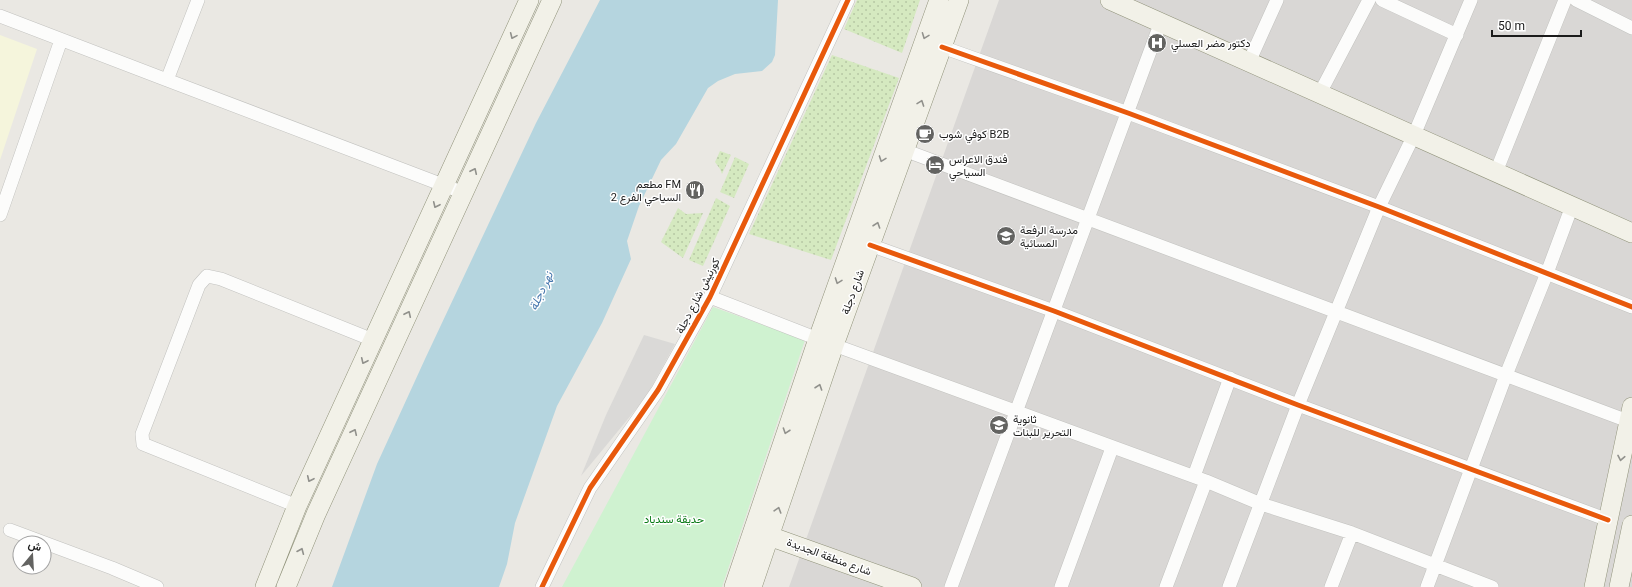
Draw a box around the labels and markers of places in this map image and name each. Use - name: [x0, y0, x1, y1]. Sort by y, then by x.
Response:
- hospital icon: دكتور مضر العسلي: [1146, 32, 1168, 54]
- place label: دكتور مضر العسلي: [1171, 37, 1251, 53]
- cafe icon: كوفي شوب B2B: [914, 123, 936, 145]
- place label: كوفي شوب B2B: [939, 128, 1010, 144]
- place label: فندق الاعراس السياحي: [949, 153, 1008, 182]
- hotel icon: فندق الاعراس السياحي: [924, 154, 946, 176]
- place label: مطعم FM السياحي الفرع 2: [611, 178, 681, 207]
- restaurant icon: مطعم FM السياحي الفرع 2: [684, 179, 706, 201]
- place label: مدرسة الرفعة المسائية: [1020, 224, 1078, 250]
- school or university icon: مدرسة الرفعة المسائية: [995, 225, 1017, 247]
- place label: ثانوية التحرير للبنات: [1013, 413, 1072, 439]
- school or university icon: ثانوية التحرير للبنات: [988, 414, 1010, 436]

